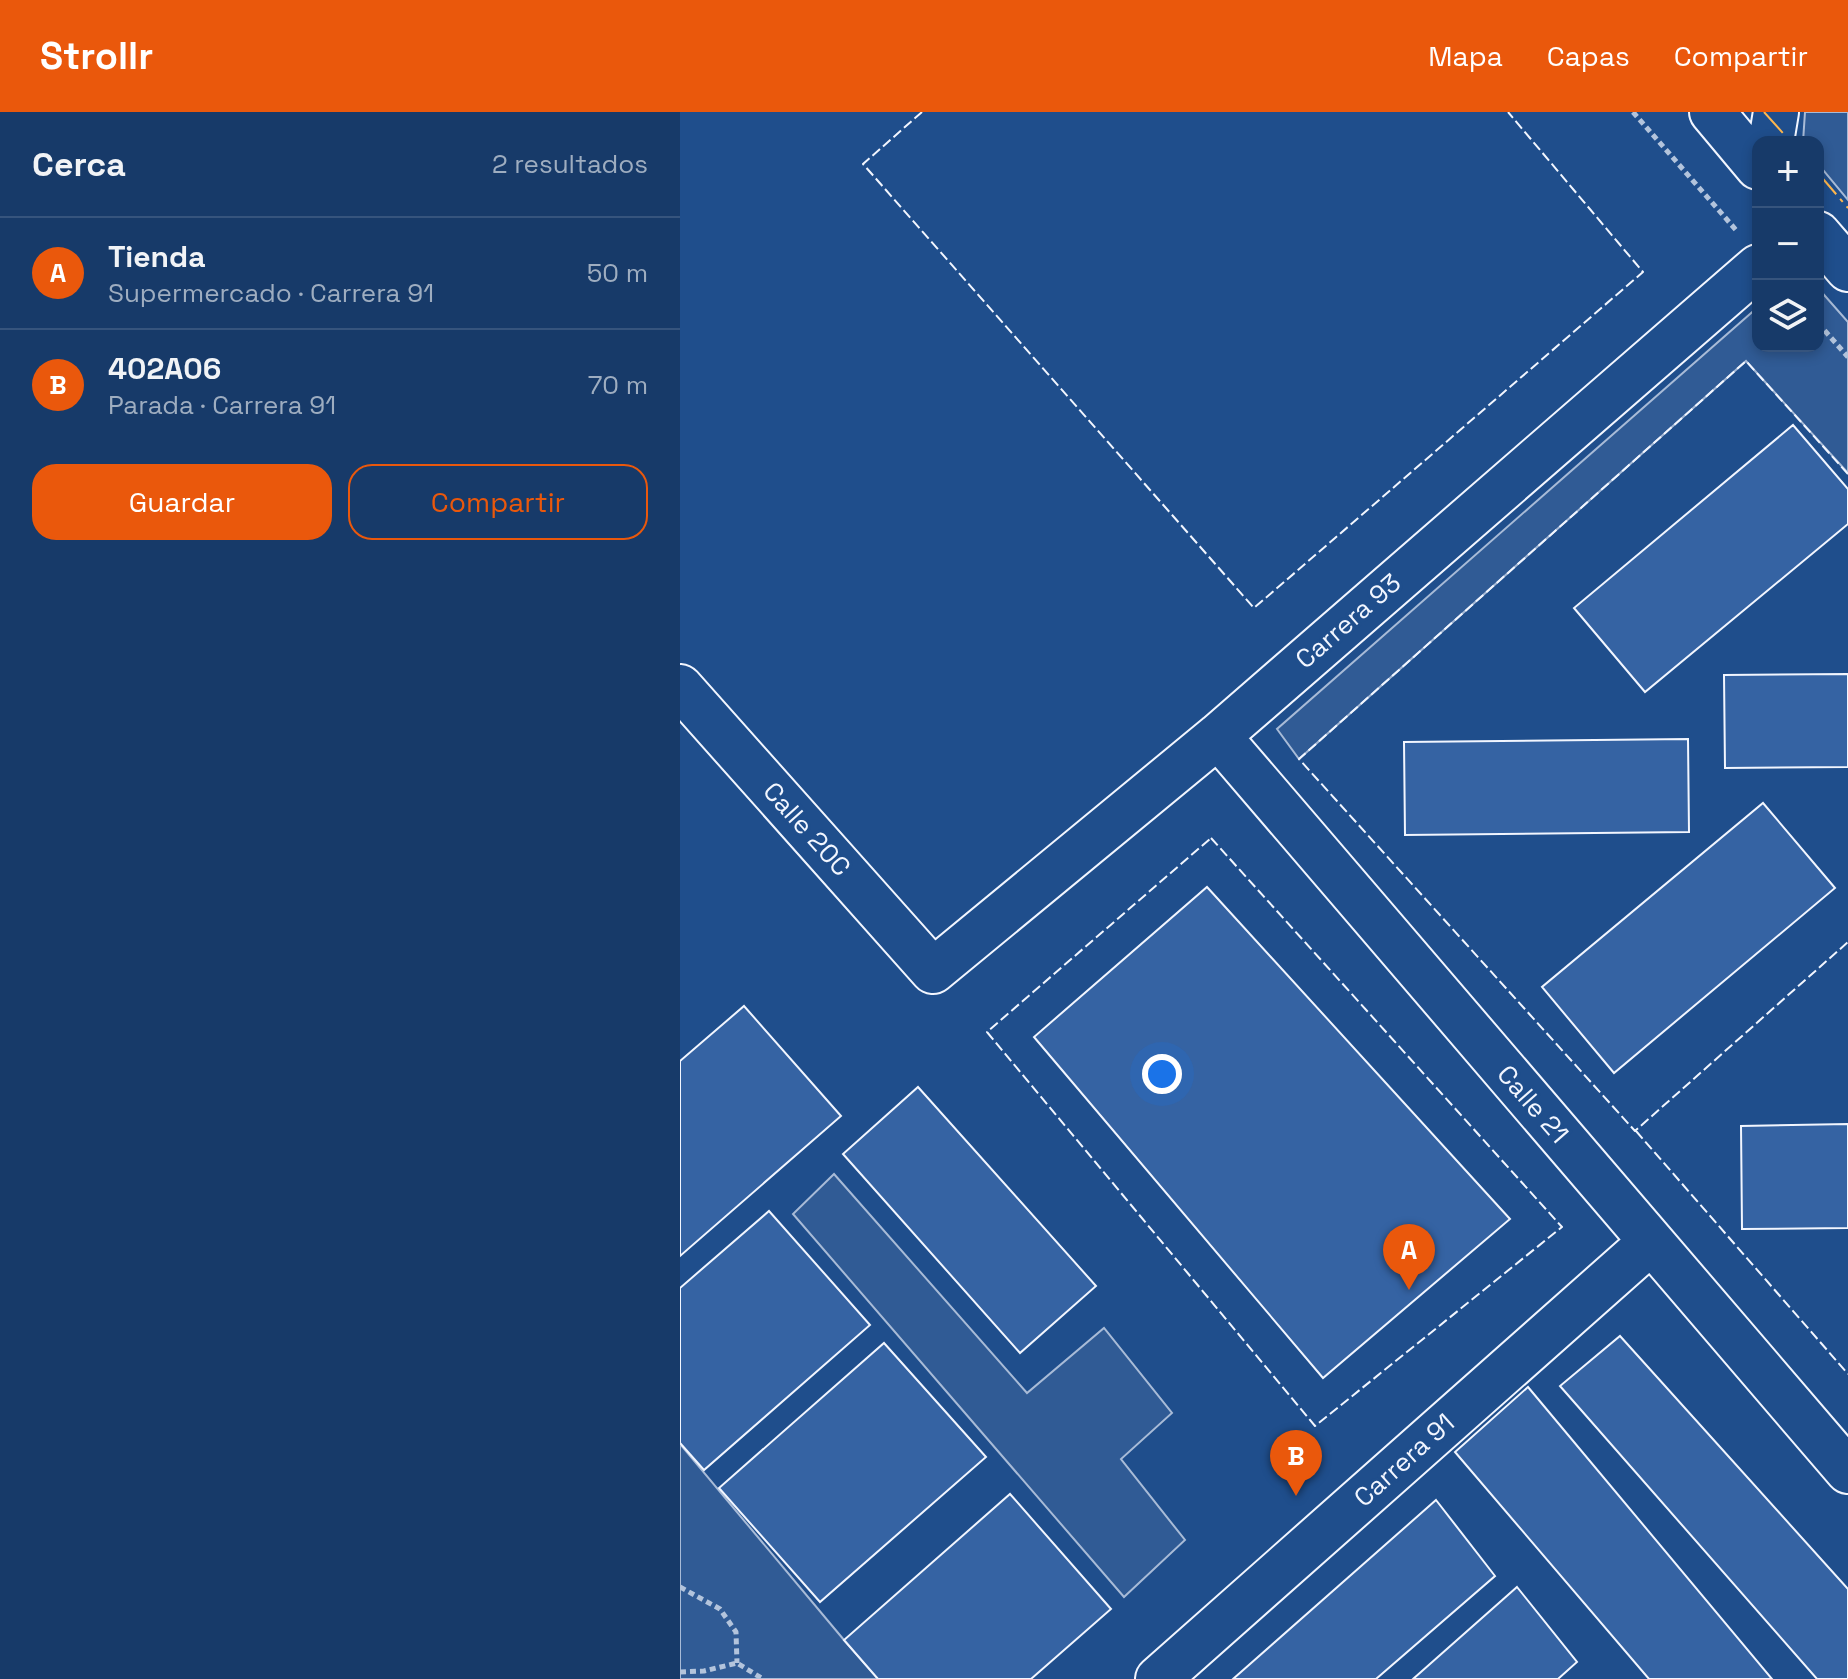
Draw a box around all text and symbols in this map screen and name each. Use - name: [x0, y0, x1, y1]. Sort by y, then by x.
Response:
- text: Strollr: [40, 32, 153, 80]
- text: Mapa: [1428, 38, 1503, 74]
- text: Capas: [1547, 38, 1630, 74]
- text: Compartir: [1674, 38, 1808, 74]
- map controls: [1752, 136, 1824, 352]
- button: +: [1752, 136, 1824, 208]
- text: Cerca: [32, 143, 126, 186]
- text: 2 resultados: [492, 147, 648, 181]
- button: −: [1752, 208, 1824, 280]
- text: Tienda: [108, 237, 206, 276]
- text: A: [50, 256, 66, 290]
- text: 50 m: [587, 256, 648, 290]
- text: Supermercado · Carrera 91: [108, 276, 434, 310]
- button: layers: [1752, 280, 1824, 352]
- text: 402A06: [108, 349, 221, 388]
- text: B: [49, 368, 67, 402]
- text: 70 m: [588, 368, 648, 402]
- text: Parada · Carrera 91: [108, 388, 336, 422]
- button: Guardar: [32, 464, 332, 540]
- button: Compartir: [348, 464, 648, 540]
- street label: Carrera 93: [1288, 566, 1408, 676]
- street label: Calle 20C: [756, 775, 858, 883]
- your location: [1142, 1054, 1182, 1094]
- street label: Calle 21: [1490, 1058, 1576, 1150]
- pin: A: [1383, 1224, 1435, 1290]
- street label: Carrera 91: [1347, 1406, 1461, 1514]
- pin: B: [1270, 1430, 1322, 1496]

